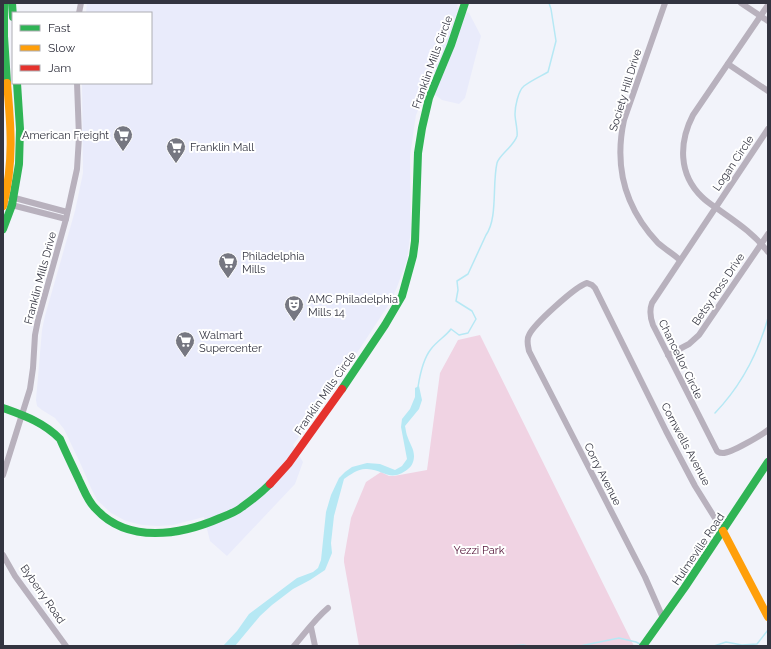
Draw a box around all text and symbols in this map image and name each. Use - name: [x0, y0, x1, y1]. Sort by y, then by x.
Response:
- legend: [12, 12, 152, 84]
- street label: Franklin Mills Circle: [410, 13, 456, 110]
- text: Fast: [48, 21, 71, 35]
- text: Slow: [48, 41, 75, 55]
- street label: Society Hill Drive: [607, 47, 644, 133]
- text: Jam: [48, 61, 71, 75]
- supermarket icon: American Freight: [112, 124, 134, 152]
- place label: American Freight: [22, 129, 109, 142]
- street label: Logan Circle: [710, 133, 757, 193]
- supermarket icon: Franklin Mall: [165, 136, 187, 164]
- place label: Franklin Mall: [190, 141, 254, 154]
- street label: Franklin Mills Drive: [22, 230, 59, 326]
- place label: Philadelphia Mills: [242, 250, 305, 276]
- street label: Betsy Ross Drive: [689, 250, 748, 328]
- supermarket icon: Philadelphia Mills: [217, 251, 239, 279]
- place label: AMC Philadelphia Mills 14: [308, 293, 398, 319]
- theatre icon: AMC Philadelphia Mills 14: [283, 294, 305, 322]
- street label: Chancellor Circle: [656, 317, 706, 402]
- place label: Walmart Supercenter: [199, 329, 262, 355]
- supermarket icon: Walmart Supercenter: [174, 330, 196, 358]
- street label: Franklin Mills Circle: [292, 349, 359, 437]
- street label: Cornwells Avenue: [658, 401, 713, 488]
- street label: Corry Avenue: [581, 441, 624, 508]
- street label: Hulmeville Road: [670, 511, 727, 588]
- park label: Yezzi Park: [453, 544, 505, 557]
- street label: Byberry Road: [17, 562, 68, 626]

